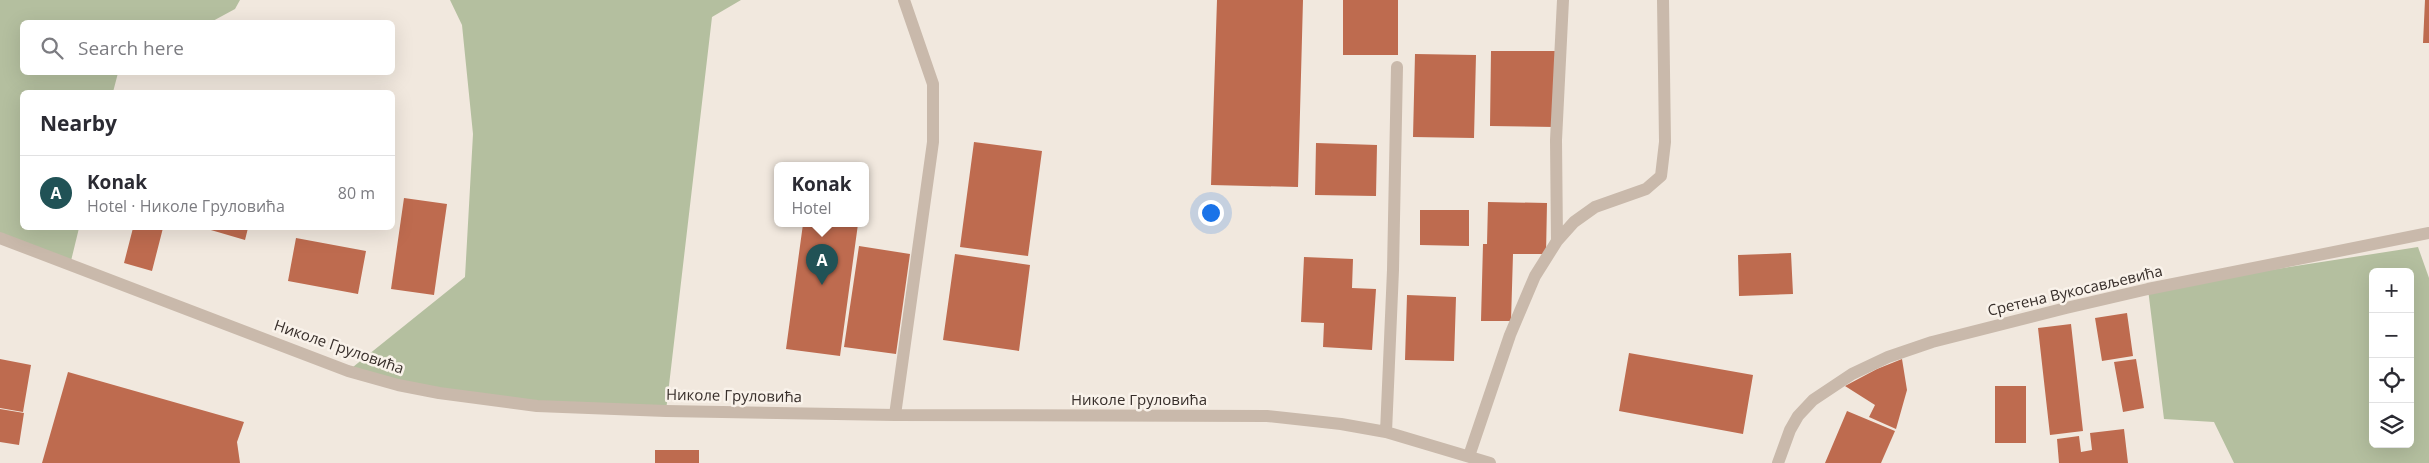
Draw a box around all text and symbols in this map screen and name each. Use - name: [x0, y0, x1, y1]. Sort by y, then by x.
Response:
- search box: [20, 20, 395, 75]
- icon: search: [38, 34, 66, 62]
- text: Search here: [78, 35, 184, 61]
- text: Nearby: [40, 109, 117, 137]
- popup: [774, 162, 869, 227]
- text: Konak: [87, 169, 147, 195]
- text: Konak: [791, 171, 852, 197]
- text: A: [50, 182, 62, 204]
- text: 80 m: [338, 182, 375, 204]
- text: Hotel · Николе Груловића: [87, 195, 285, 217]
- text: Hotel: [791, 197, 832, 219]
- your location: [1198, 200, 1224, 226]
- pin: A: [806, 244, 838, 285]
- street label: Сретена Вукосављевића: [1985, 260, 2164, 320]
- map controls: [2369, 268, 2414, 448]
- button: +: [2369, 268, 2414, 313]
- button: −: [2369, 313, 2414, 358]
- street label: Николе Груловића: [272, 314, 407, 378]
- button: locate: [2369, 358, 2414, 403]
- street label: Николе Груловића: [666, 384, 802, 406]
- street label: Николе Груловића: [1071, 389, 1207, 409]
- button: layers: [2369, 403, 2414, 448]

